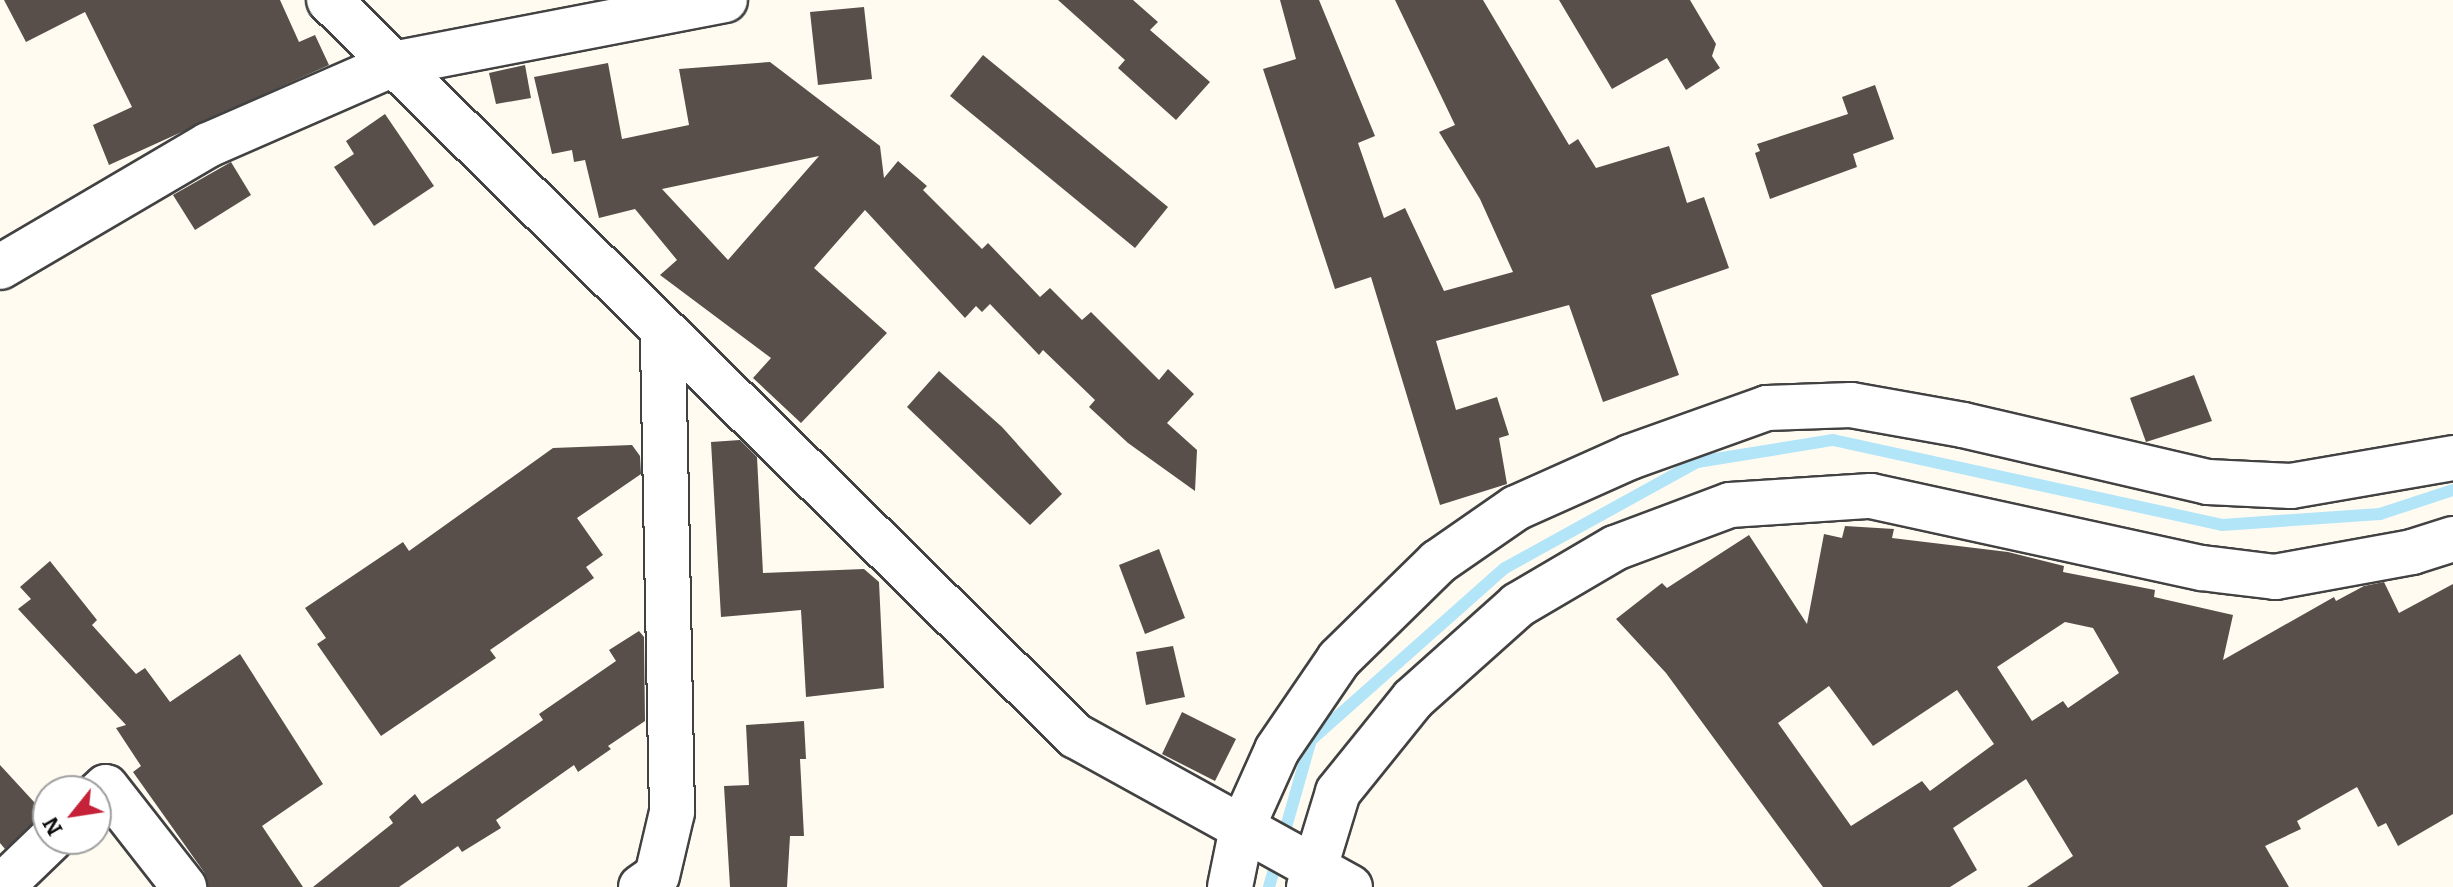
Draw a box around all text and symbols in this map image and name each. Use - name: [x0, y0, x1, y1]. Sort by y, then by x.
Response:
- north arrow: [32, 775, 112, 855]
- text: N: [37, 812, 68, 840]

